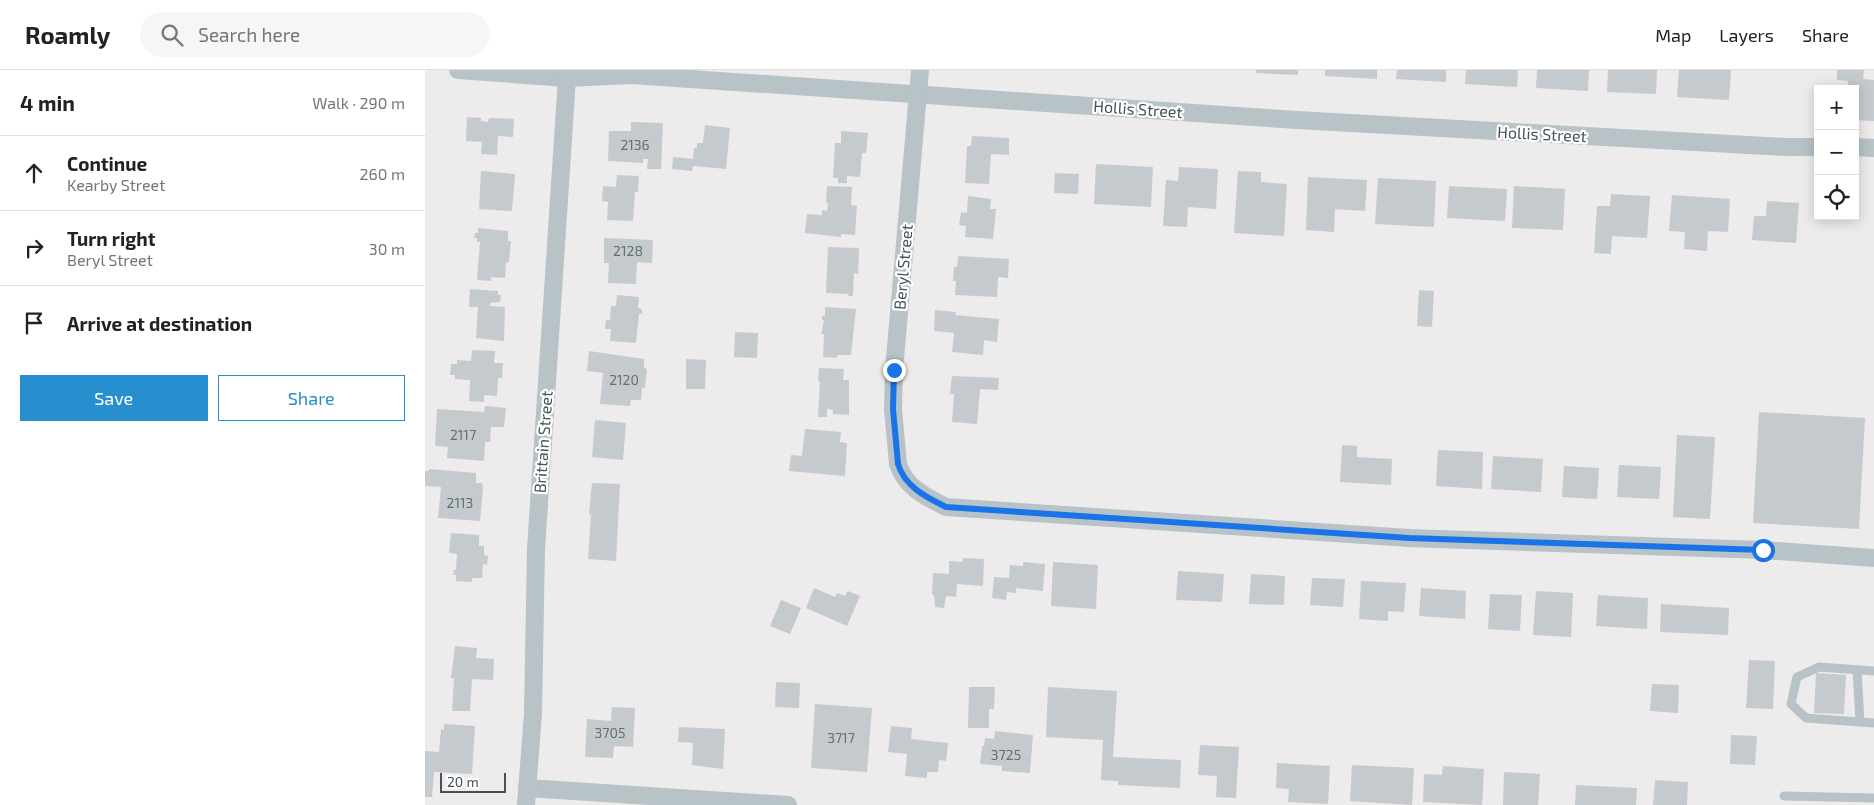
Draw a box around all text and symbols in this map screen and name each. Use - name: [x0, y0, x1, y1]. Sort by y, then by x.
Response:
- search box: [140, 12, 490, 57]
- text: Roamly: [25, 20, 110, 49]
- icon: search: [158, 21, 186, 49]
- text: Search here: [198, 23, 300, 46]
- text: Map: [1655, 24, 1691, 46]
- text: Layers: [1719, 24, 1774, 46]
- text: Share: [1802, 24, 1849, 46]
- map controls: [1814, 85, 1859, 220]
- button: +: [1814, 85, 1859, 130]
- text: 4 min: [20, 90, 75, 115]
- text: Walk · 290 m: [312, 93, 405, 112]
- street label: Hollis Street: [1093, 96, 1183, 121]
- street label: Hollis Street: [1497, 122, 1587, 145]
- button: −: [1814, 130, 1859, 175]
- house number: 2136: [620, 136, 650, 153]
- text: Continue: [67, 152, 147, 175]
- icon: ahead: [20, 159, 48, 187]
- text: 260 m: [360, 164, 405, 183]
- text: Kearby Street: [67, 175, 165, 194]
- button: locate: [1814, 175, 1859, 220]
- street label: Beryl Street: [889, 223, 916, 311]
- text: Turn right: [67, 227, 155, 250]
- icon: right: [20, 234, 48, 262]
- text: 30 m: [369, 239, 405, 258]
- house number: 2128: [613, 242, 643, 259]
- text: Beryl Street: [67, 250, 153, 269]
- icon: arrive: [20, 309, 48, 337]
- text: Arrive at destination: [67, 312, 252, 335]
- route end: [883, 359, 906, 382]
- house number: 2120: [609, 371, 639, 388]
- button: Save: [20, 375, 208, 421]
- button: Share: [218, 375, 405, 421]
- street label: Brittain Street: [529, 390, 556, 494]
- house number: 2117: [450, 426, 476, 443]
- house number: 2113: [447, 494, 473, 511]
- route start: [1752, 539, 1775, 562]
- house number: 3705: [595, 724, 625, 741]
- house number: 3717: [827, 729, 855, 746]
- house number: 3725: [991, 746, 1021, 763]
- scale bar: [440, 770, 506, 793]
- text: 20 m: [447, 773, 479, 790]

